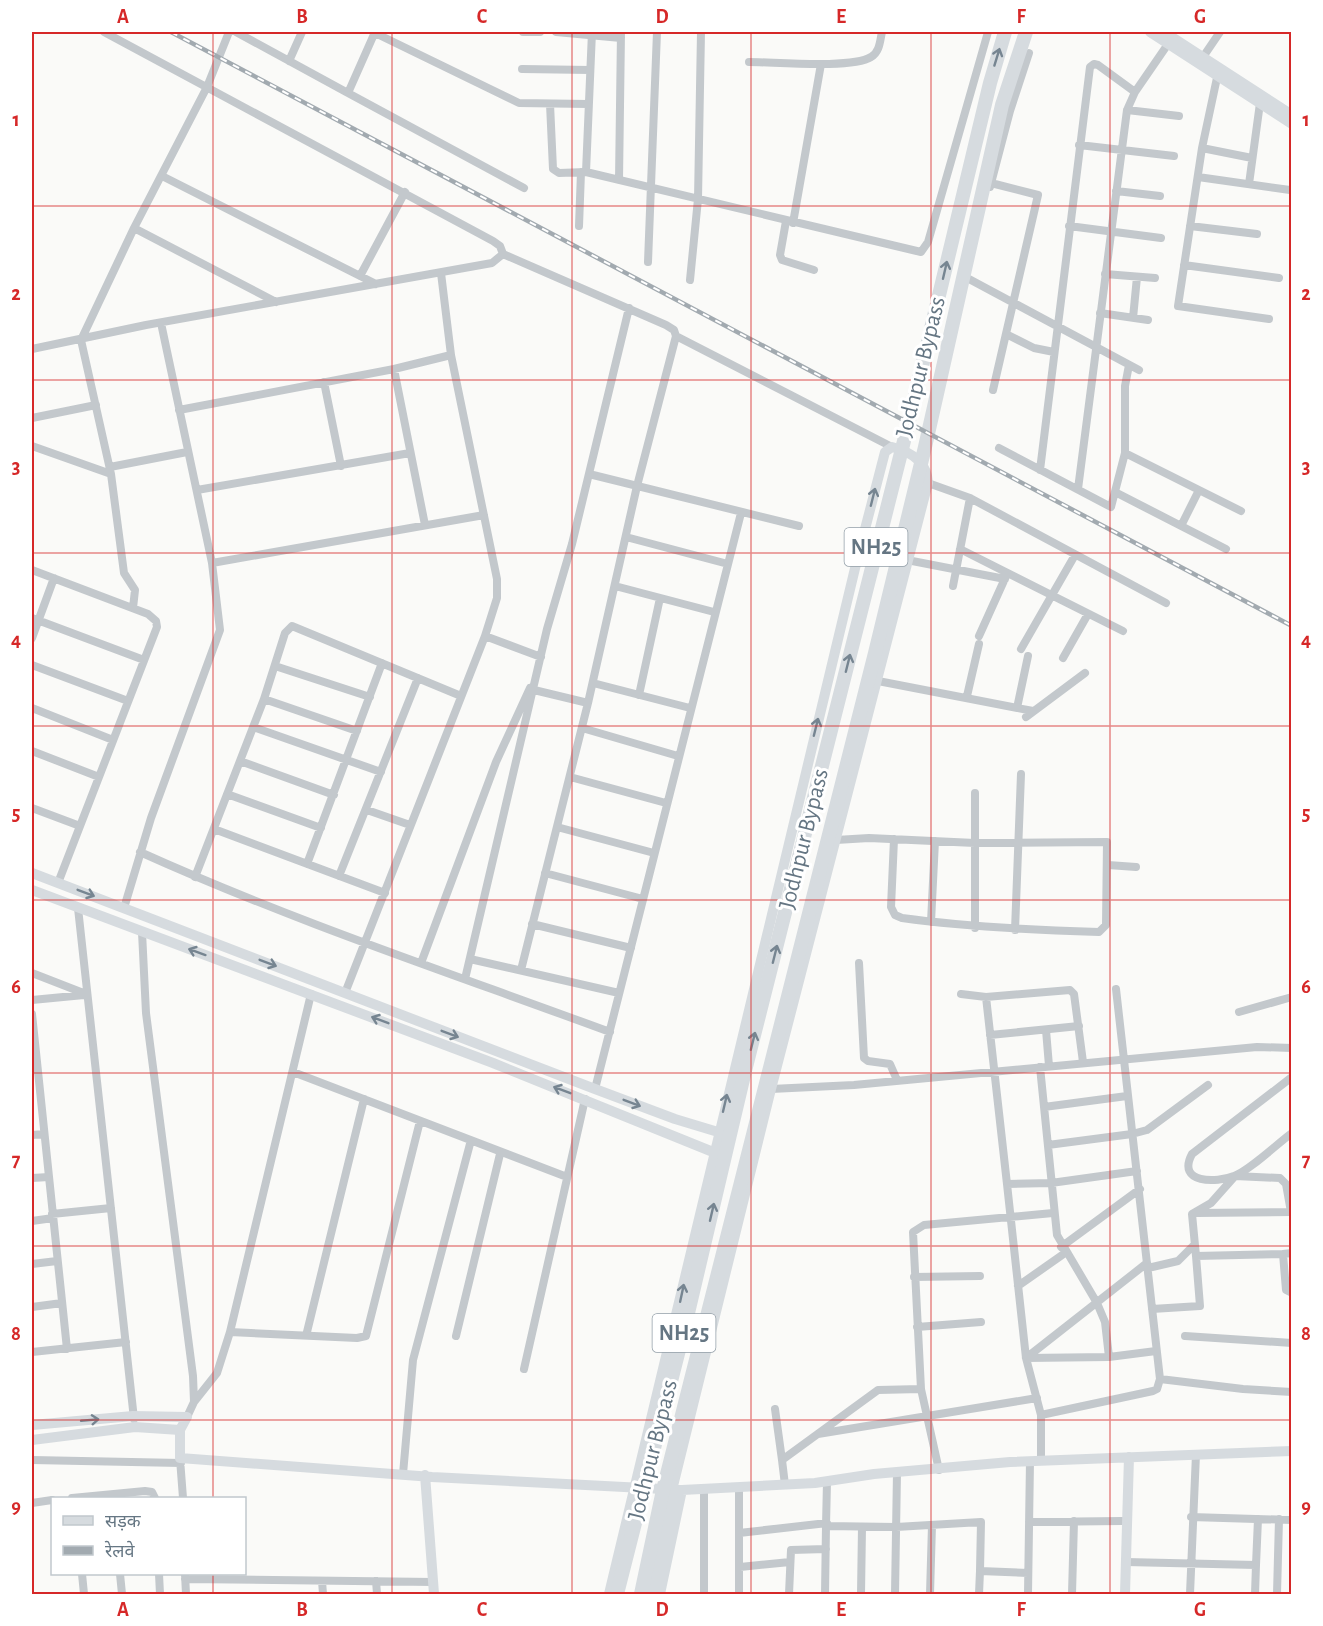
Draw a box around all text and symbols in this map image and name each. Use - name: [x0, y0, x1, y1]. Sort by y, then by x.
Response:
- text: A: [117, 7, 129, 27]
- text: B: [296, 7, 308, 27]
- text: C: [477, 7, 488, 27]
- text: D: [655, 7, 669, 27]
- text: E: [836, 7, 846, 27]
- text: F: [1016, 7, 1026, 27]
- text: G: [1194, 7, 1206, 27]
- one-way arrow: [992, 48, 1003, 67]
- text: 1: [12, 110, 20, 130]
- text: 1: [1302, 110, 1310, 130]
- one-way arrow: [939, 261, 951, 280]
- text: 2: [11, 284, 21, 304]
- text: 2: [1301, 284, 1311, 304]
- street label: Jodhpur Bypass: [892, 294, 950, 440]
- text: 3: [12, 457, 20, 477]
- text: 3: [1302, 457, 1310, 477]
- one-way arrow: [867, 488, 879, 507]
- road number: NH25: [844, 528, 908, 566]
- text: 4: [11, 630, 21, 650]
- text: 4: [1301, 630, 1311, 650]
- one-way arrow: [842, 654, 854, 673]
- one-way arrow: [811, 718, 823, 737]
- street label: Jodhpur Bypass: [775, 766, 833, 912]
- text: 5: [12, 804, 20, 824]
- text: 5: [1302, 804, 1310, 824]
- one-way arrow: [76, 889, 95, 900]
- one-way arrow: [769, 945, 781, 964]
- one-way arrow: [188, 946, 207, 957]
- one-way arrow: [259, 958, 277, 969]
- text: 6: [11, 977, 21, 997]
- text: 6: [1301, 977, 1311, 997]
- one-way arrow: [371, 1014, 390, 1025]
- one-way arrow: [440, 1029, 459, 1040]
- one-way arrow: [748, 1032, 759, 1051]
- one-way arrow: [553, 1084, 572, 1095]
- one-way arrow: [720, 1093, 731, 1113]
- one-way arrow: [622, 1098, 641, 1109]
- text: 7: [12, 1150, 21, 1170]
- text: 7: [1302, 1150, 1311, 1170]
- one-way arrow: [707, 1202, 719, 1221]
- one-way arrow: [677, 1284, 689, 1303]
- road number: NH25: [652, 1314, 716, 1352]
- text: 8: [11, 1324, 21, 1344]
- text: 8: [1301, 1324, 1311, 1344]
- street label: Jodhpur Bypass: [624, 1377, 682, 1523]
- one-way arrow: [79, 1414, 99, 1425]
- text: 9: [11, 1497, 21, 1517]
- legend: [51, 1497, 246, 1575]
- text: 9: [1301, 1497, 1311, 1517]
- text: सड़क: [105, 1513, 142, 1531]
- text: रेलवे: [104, 1540, 136, 1561]
- text: A: [117, 1600, 129, 1620]
- text: B: [296, 1600, 308, 1620]
- text: C: [477, 1600, 488, 1620]
- text: D: [655, 1600, 669, 1620]
- text: E: [836, 1600, 846, 1620]
- text: F: [1016, 1600, 1026, 1620]
- text: G: [1194, 1600, 1206, 1620]

